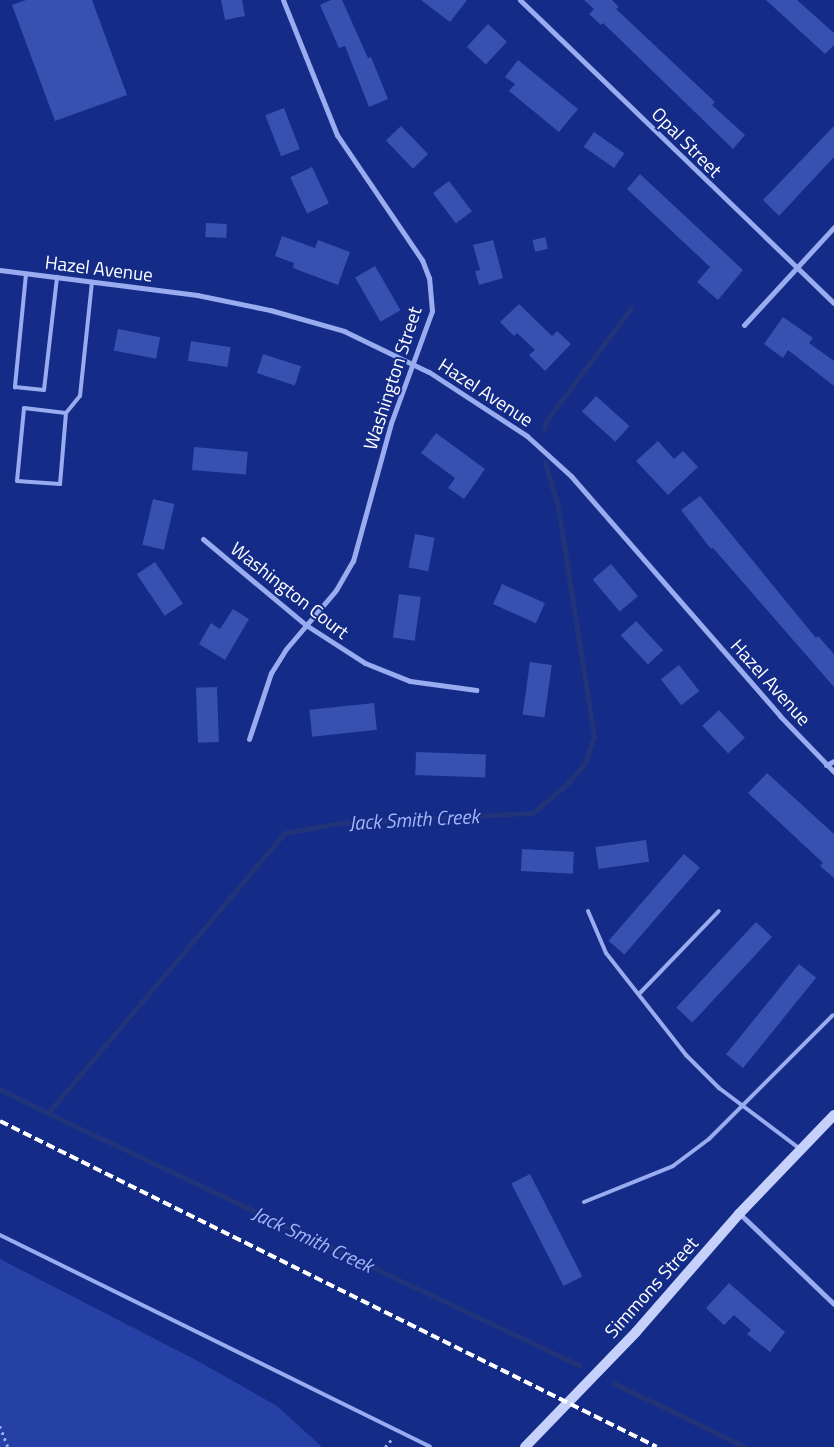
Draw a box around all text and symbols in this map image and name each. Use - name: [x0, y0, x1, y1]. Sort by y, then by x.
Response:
- street label: Opal Street: [647, 102, 727, 182]
- street label: Hazel Avenue: [44, 250, 154, 286]
- street label: Washington Street: [358, 303, 426, 453]
- street label: Hazel Avenue: [434, 353, 538, 431]
- street label: Washington Court: [226, 537, 354, 643]
- street label: Hazel Avenue: [726, 634, 816, 730]
- water label: Jack Smith Creek: [348, 804, 480, 834]
- water label: Jack Smith Creek: [249, 1201, 377, 1277]
- street label: Simmons Street: [600, 1232, 702, 1342]

